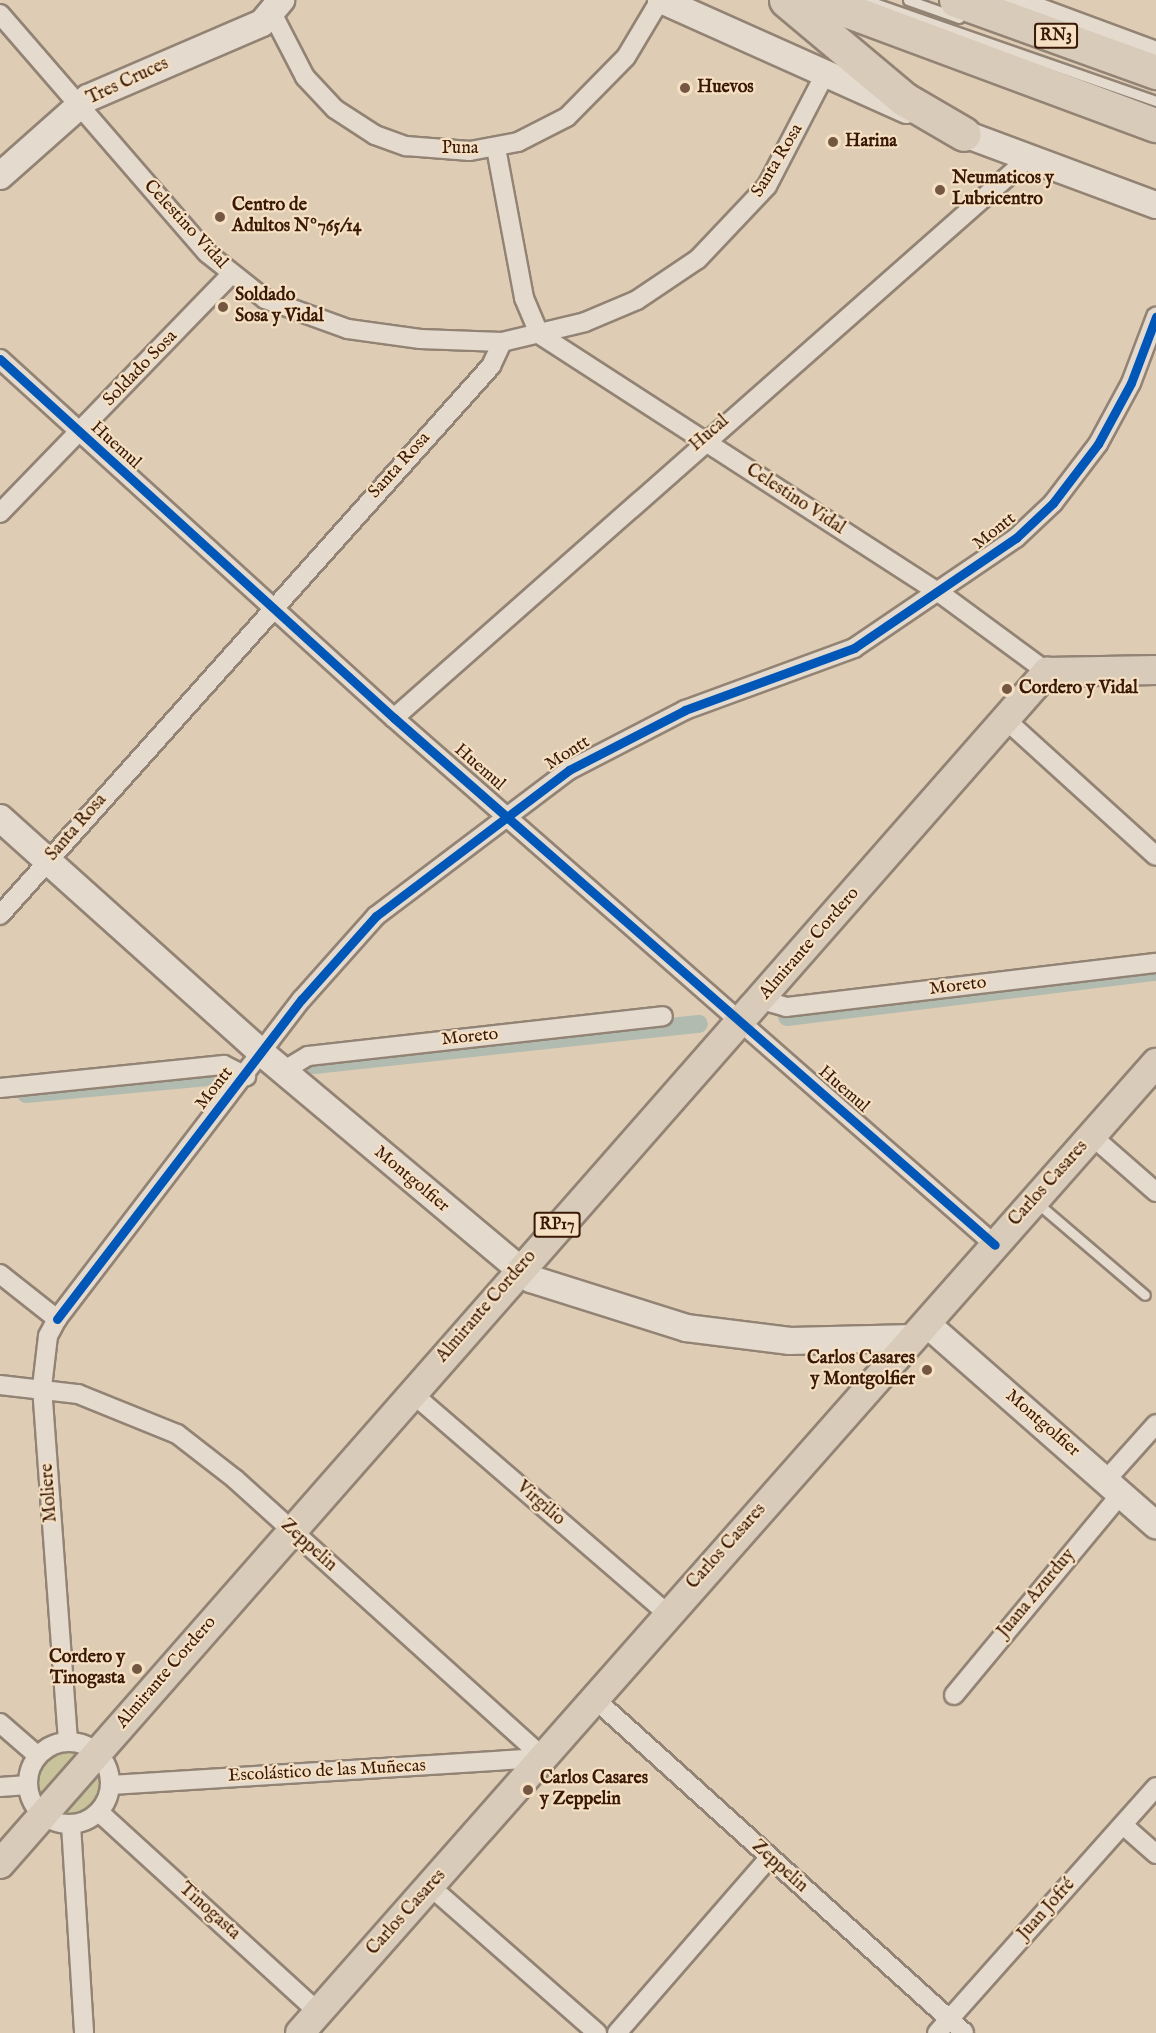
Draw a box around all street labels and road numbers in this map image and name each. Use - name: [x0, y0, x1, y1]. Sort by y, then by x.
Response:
- road number: RN3: [1034, 23, 1078, 49]
- street label: Tres Cruces: [84, 54, 172, 110]
- street label: Santa Rosa: [748, 120, 808, 202]
- street label: Puna: [441, 138, 479, 160]
- street label: Celestino Vidal: [138, 176, 232, 274]
- street label: Soldado Sosa: [99, 326, 183, 412]
- street label: Hucal: [686, 411, 734, 457]
- street label: Huemul: [85, 418, 145, 474]
- street label: Santa Rosa: [365, 428, 435, 504]
- street label: Celestino Vidal: [741, 460, 849, 540]
- street label: Montt: [969, 509, 1021, 555]
- street label: Montt: [542, 732, 594, 776]
- street label: Huemul: [449, 740, 509, 796]
- street label: Santa Rosa: [42, 790, 112, 866]
- street label: Almirante Cordero: [755, 884, 865, 1004]
- street label: Moreto: [928, 973, 988, 1001]
- street label: Moreto: [440, 1024, 500, 1052]
- street label: Huemul: [813, 1062, 873, 1118]
- street label: Montt: [192, 1063, 238, 1115]
- street label: Carlos Casares: [1005, 1137, 1093, 1231]
- street label: Montgolfier: [369, 1142, 453, 1218]
- road number: RP17: [533, 1212, 581, 1238]
- street label: Almirante Cordero: [432, 1247, 542, 1367]
- street label: Montgolfier: [1000, 1386, 1084, 1462]
- street label: Moliere: [37, 1463, 63, 1523]
- street label: Virgilio: [511, 1477, 569, 1531]
- street label: Carlos Casares: [683, 1500, 771, 1594]
- street label: Zeppelin: [276, 1515, 340, 1577]
- street label: Juana Azurduy: [994, 1545, 1080, 1643]
- street label: Almirante Cordero: [112, 1613, 222, 1733]
- street label: Escolástico de las Muñecas: [228, 1756, 426, 1788]
- street label: Zeppelin: [747, 1836, 811, 1898]
- street label: Carlos Casares: [363, 1866, 451, 1960]
- street label: Juan Jofré: [1014, 1875, 1080, 1945]
- street label: Tinogasta: [174, 1879, 244, 1945]

